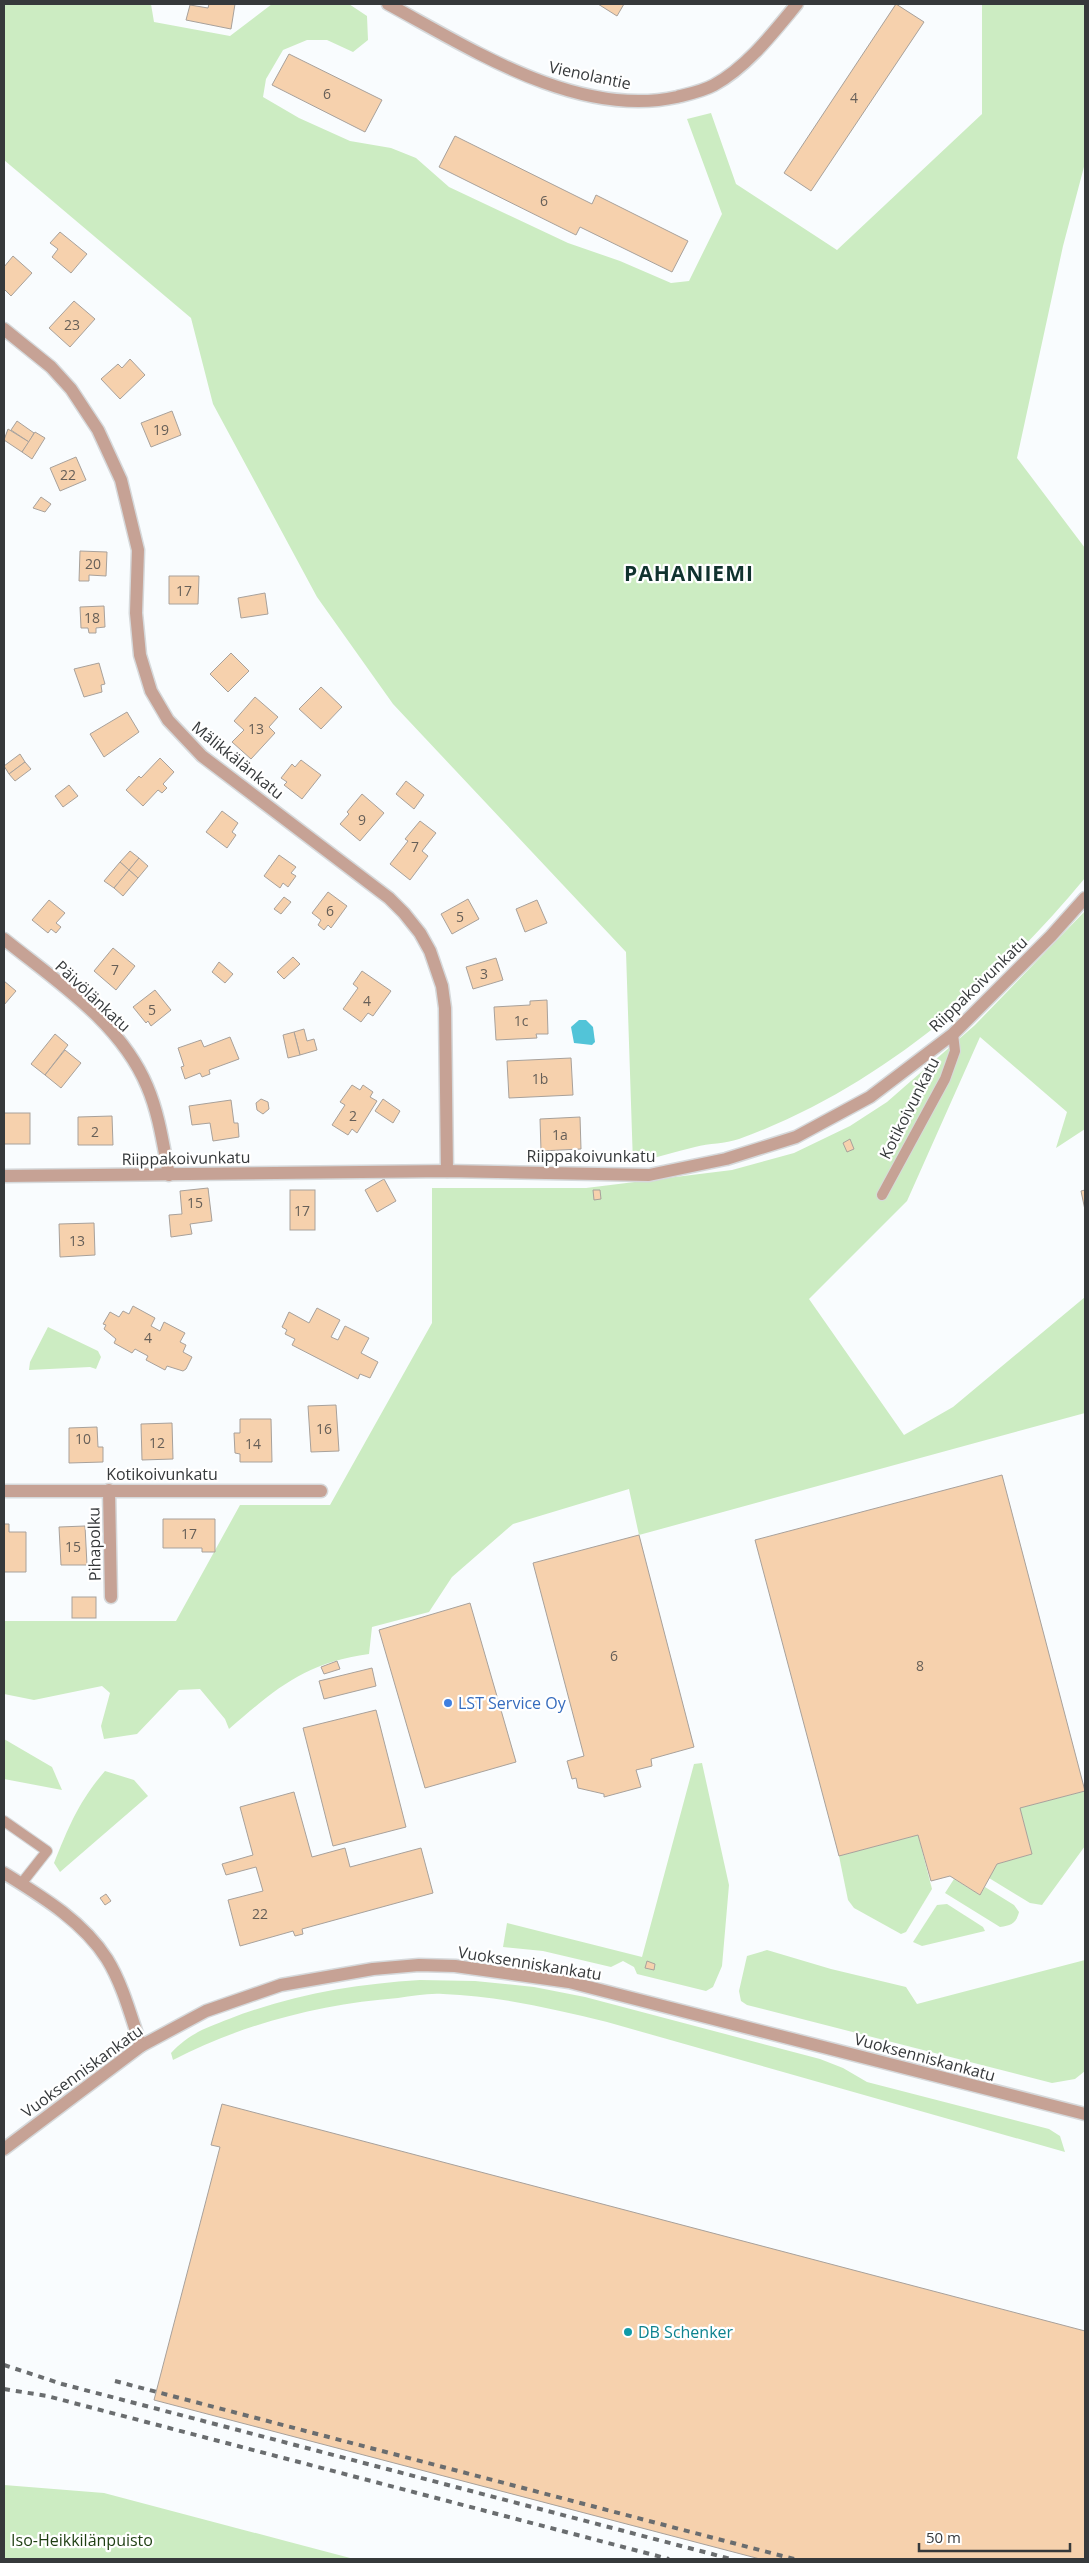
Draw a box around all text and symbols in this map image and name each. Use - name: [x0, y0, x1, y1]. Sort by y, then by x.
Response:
- street label: Vienolantie: [547, 56, 633, 94]
- house number: 6: [323, 84, 331, 103]
- house number: 4: [850, 88, 858, 107]
- house number: 6: [540, 191, 548, 210]
- house number: 23: [64, 315, 80, 334]
- house number: 19: [153, 420, 169, 439]
- house number: 22: [60, 465, 76, 484]
- house number: 20: [85, 554, 101, 573]
- district label: PAHANIEMI: [624, 559, 754, 587]
- house number: 17: [176, 581, 192, 600]
- house number: 18: [84, 608, 100, 627]
- street label: Mälikkälänkatu: [187, 716, 289, 804]
- house number: 13: [248, 719, 264, 738]
- house number: 9: [358, 810, 366, 829]
- house number: 7: [411, 837, 419, 856]
- house number: 6: [326, 901, 334, 920]
- house number: 5: [456, 907, 464, 926]
- street label: Riippakoivunkatu: [924, 931, 1032, 1037]
- street label: Päivölänkatu: [50, 955, 136, 1037]
- house number: 7: [111, 960, 119, 979]
- house number: 3: [480, 964, 488, 983]
- house number: 4: [363, 991, 371, 1010]
- house number: 5: [148, 1000, 156, 1019]
- house number: 1c: [514, 1011, 529, 1030]
- street label: Kotikoivunkatu: [874, 1053, 944, 1163]
- house number: 1b: [532, 1069, 548, 1088]
- house number: 2: [349, 1106, 357, 1125]
- house number: 2: [91, 1122, 99, 1141]
- house number: 1a: [552, 1125, 568, 1144]
- street label: Riippakoivunkatu: [527, 1145, 655, 1167]
- street label: Riippakoivunkatu: [121, 1146, 251, 1170]
- house number: 15: [187, 1193, 203, 1212]
- house number: 17: [294, 1201, 310, 1220]
- house number: 13: [69, 1231, 85, 1250]
- house number: 4: [144, 1328, 152, 1347]
- house number: 16: [316, 1419, 332, 1438]
- house number: 10: [75, 1429, 91, 1448]
- house number: 12: [149, 1433, 165, 1452]
- house number: 14: [245, 1434, 261, 1453]
- street label: Kotikoivunkatu: [106, 1463, 218, 1485]
- street label: Pihapolku: [82, 1507, 106, 1581]
- house number: 17: [181, 1524, 197, 1543]
- house number: 15: [65, 1537, 81, 1556]
- house number: 6: [610, 1646, 618, 1665]
- house number: 8: [916, 1656, 924, 1675]
- place label: LST Service Oy: [458, 1692, 567, 1714]
- marker: LST Service Oy: [442, 1697, 454, 1709]
- house number: 22: [252, 1904, 268, 1923]
- street label: Vuoksenniskankatu: [457, 1941, 603, 1985]
- street label: Vuoksenniskankatu: [17, 2019, 147, 2123]
- street label: Vuoksenniskankatu: [852, 2028, 998, 2086]
- place label: DB Schenker: [638, 2321, 734, 2343]
- marker: DB Schenker: [622, 2326, 634, 2338]
- scale bar: [919, 2520, 1070, 2552]
- text: 50 m: [926, 2527, 961, 2547]
- park label: Iso-Heikkilänpuisto: [11, 2529, 153, 2551]

